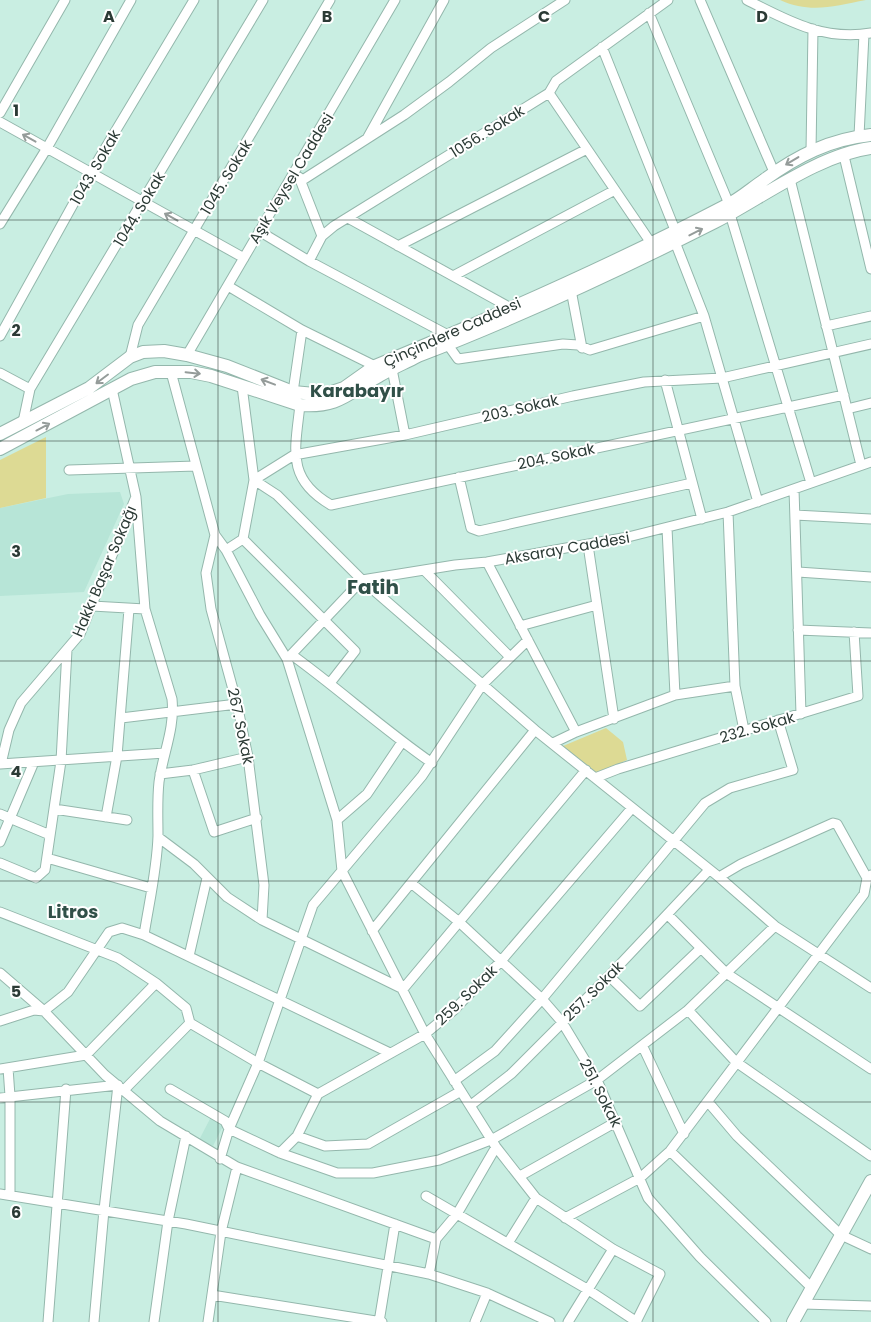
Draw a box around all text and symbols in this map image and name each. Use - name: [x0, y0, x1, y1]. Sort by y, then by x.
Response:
- text: A: [103, 5, 115, 28]
- text: B: [322, 5, 332, 28]
- text: C: [538, 5, 550, 28]
- text: D: [756, 5, 768, 28]
- text: 1: [13, 99, 19, 122]
- street label: 1056. Sokak: [446, 100, 529, 162]
- street label: Aşık Veysel Caddesi: [244, 109, 338, 247]
- street label: 1043. Sokak: [65, 125, 125, 208]
- one-way arrow: [21, 133, 36, 143]
- street label: 1045. Sokak: [195, 135, 257, 219]
- one-way arrow: [786, 157, 800, 167]
- street label: 1044. Sokak: [108, 167, 170, 251]
- one-way arrow: [163, 212, 178, 222]
- one-way arrow: [688, 227, 703, 237]
- street label: Çinçindere Caddesi: [380, 292, 524, 372]
- text: 2: [11, 319, 21, 342]
- one-way arrow: [184, 368, 200, 378]
- one-way arrow: [95, 374, 109, 384]
- one-way arrow: [261, 377, 276, 386]
- district label: Karabayır: [310, 378, 404, 403]
- street label: 203. Sokak: [480, 389, 561, 427]
- one-way arrow: [36, 422, 51, 432]
- street label: 204. Sokak: [515, 437, 597, 474]
- street label: Hakkı Başar Sokağı: [67, 502, 141, 640]
- street label: Aksaray Caddesi: [503, 527, 631, 569]
- text: 3: [11, 540, 21, 563]
- district label: Fatih: [347, 573, 399, 601]
- street label: 267. Sokak: [223, 686, 259, 766]
- street label: 232. Sokak: [717, 706, 797, 748]
- text: 4: [11, 760, 22, 783]
- district label: Litros: [48, 899, 98, 924]
- street label: 257. Sokak: [558, 956, 628, 1026]
- street label: 259. Sokak: [430, 960, 502, 1030]
- text: 5: [11, 980, 21, 1003]
- street label: 251. Sokak: [575, 1055, 627, 1131]
- text: 6: [11, 1201, 21, 1224]

